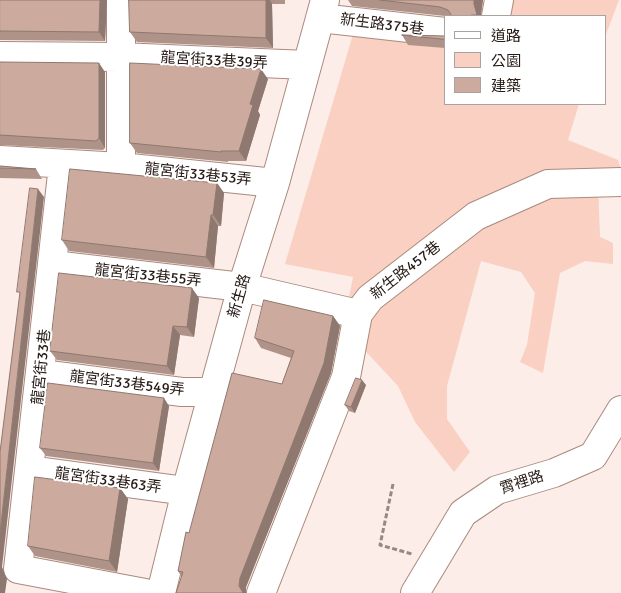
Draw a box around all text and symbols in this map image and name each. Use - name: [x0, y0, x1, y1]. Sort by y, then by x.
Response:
- street label: 新生路375巷: [339, 11, 425, 39]
- legend: [444, 15, 606, 105]
- text: 道路: [491, 27, 521, 45]
- street label: 龍宮街33巷39弄: [160, 49, 268, 73]
- text: 公園: [491, 52, 521, 70]
- text: 建築: [491, 77, 521, 95]
- street label: 龍宮街33巷53弄: [144, 160, 252, 190]
- street label: 新生路457巷: [367, 238, 445, 304]
- street label: 龍宮街33巷55弄: [94, 261, 202, 291]
- street label: 新生路: [225, 272, 255, 320]
- street label: 龍宮街33巷: [29, 328, 55, 406]
- street label: 龍宮街33巷549弄: [69, 368, 185, 400]
- street label: 龍宮街33巷63弄: [54, 465, 162, 497]
- street label: 霄裡路: [498, 467, 546, 499]

